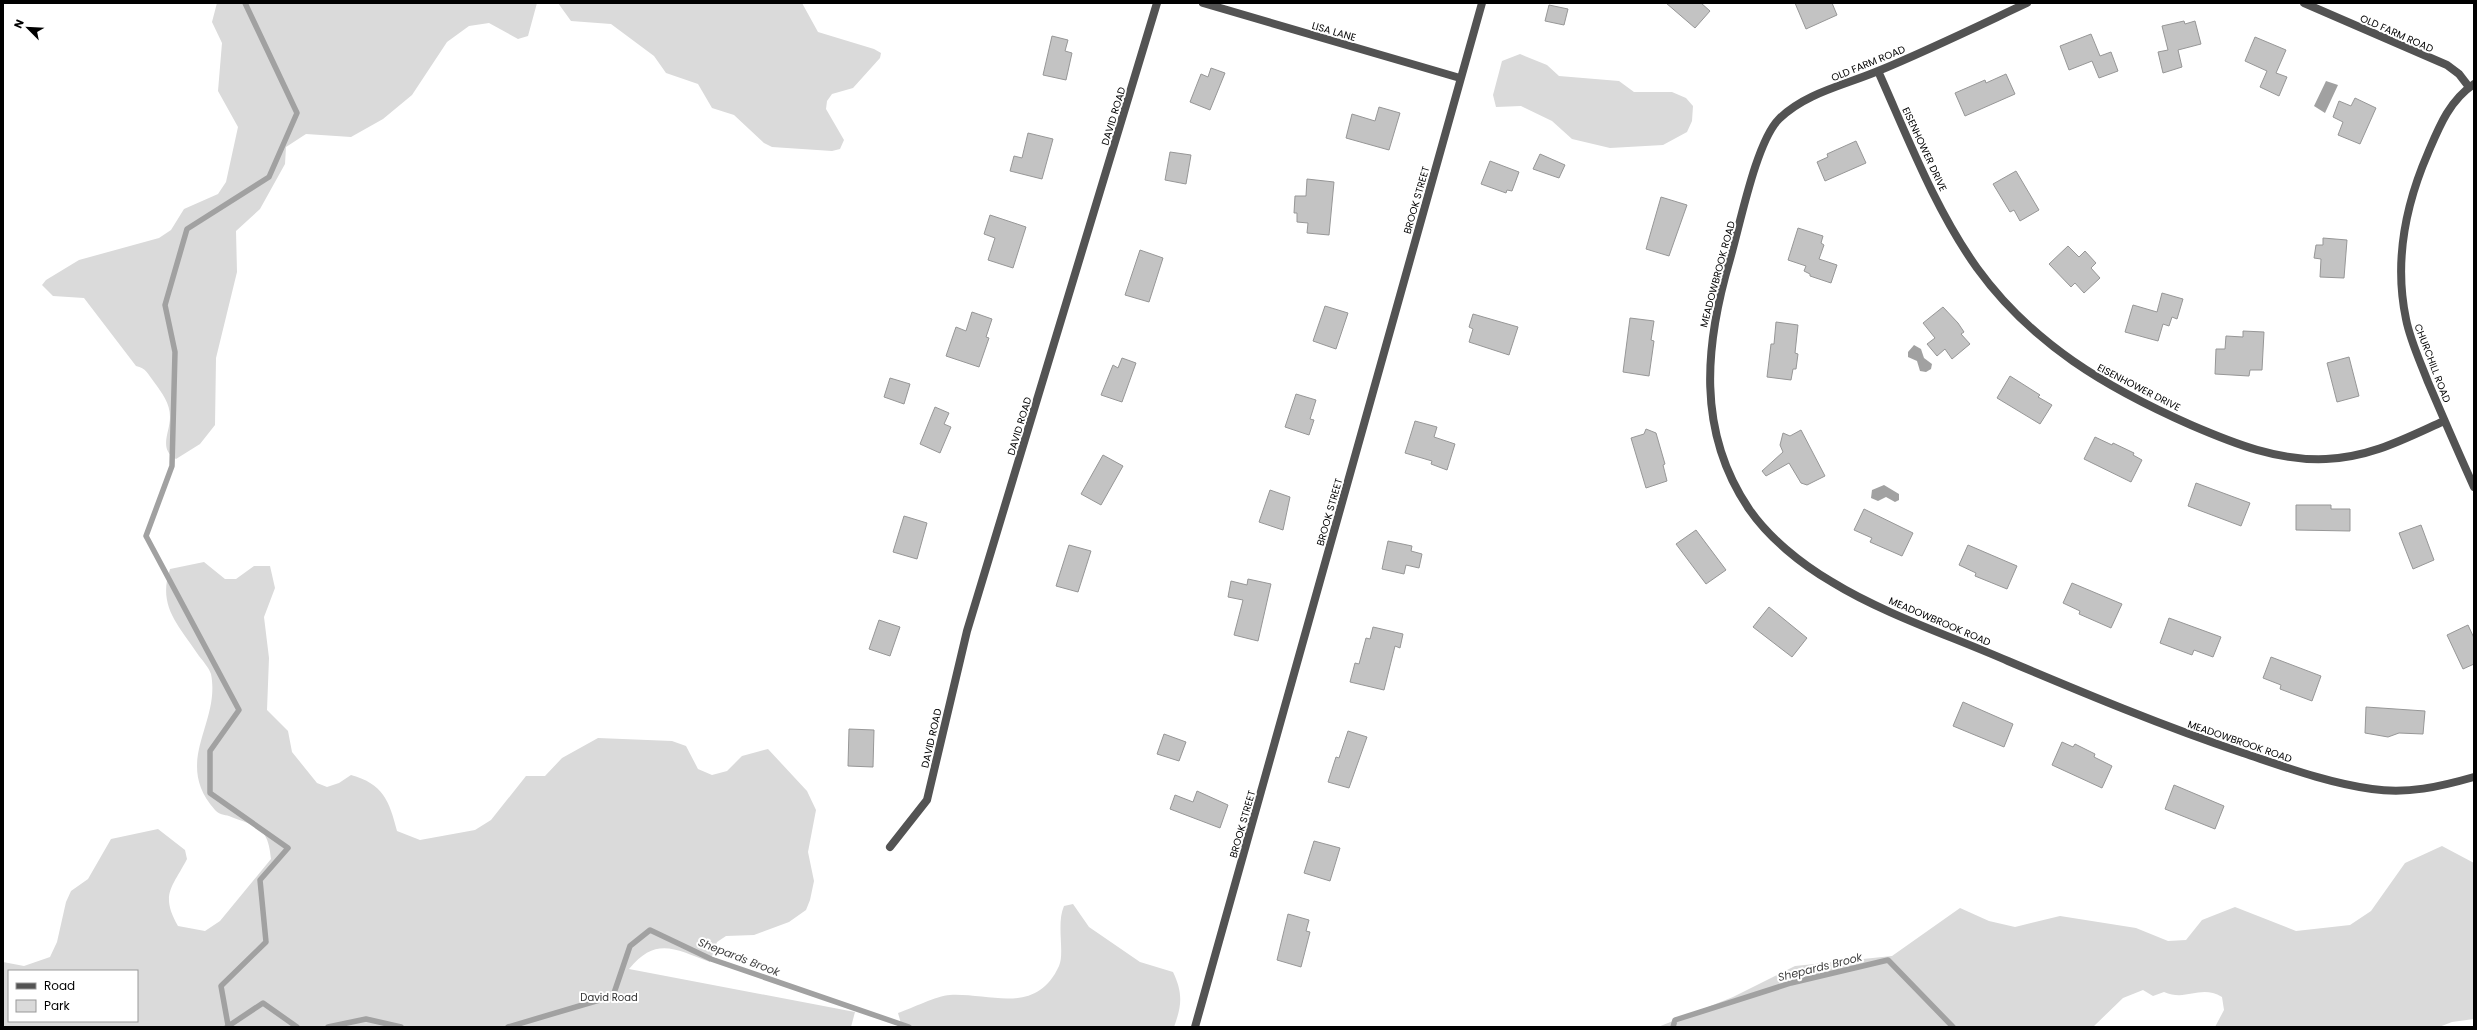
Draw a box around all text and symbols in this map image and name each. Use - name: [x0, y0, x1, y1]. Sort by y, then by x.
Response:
- north arrow: [8, 8, 48, 48]
- street label: OLD FARM ROAD: [2358, 11, 2436, 56]
- text: N: [10, 17, 28, 31]
- street label: LISA LANE: [1310, 18, 1358, 45]
- street label: OLD FARM ROAD: [1829, 42, 1908, 85]
- street label: DAVID ROAD: [1097, 85, 1129, 147]
- street label: EISENHOWER DRIVE: [1898, 105, 1951, 194]
- street label: BROOK STREET: [1400, 164, 1433, 236]
- street label: MEADOWBROOK ROAD: [1696, 219, 1739, 329]
- street label: CHURCHILL ROAD: [2411, 321, 2455, 405]
- street label: EISENHOWER DRIVE: [2095, 360, 2183, 415]
- street label: DAVID ROAD: [1003, 395, 1035, 457]
- street label: BROOK STREET: [1313, 476, 1346, 548]
- street label: MEADOWBROOK ROAD: [1886, 593, 1993, 650]
- street label: DAVID ROAD: [917, 707, 946, 769]
- street label: MEADOWBROOK ROAD: [2186, 717, 2294, 766]
- street label: BROOK STREET: [1226, 788, 1259, 860]
- water label: Shepards Brook: [696, 934, 783, 980]
- water label: Shepards Brook: [1776, 948, 1865, 985]
- legend: [8, 970, 138, 1022]
- text: Road: [44, 977, 75, 994]
- park label: David Road: [580, 990, 638, 1005]
- text: Park: [44, 997, 71, 1014]

